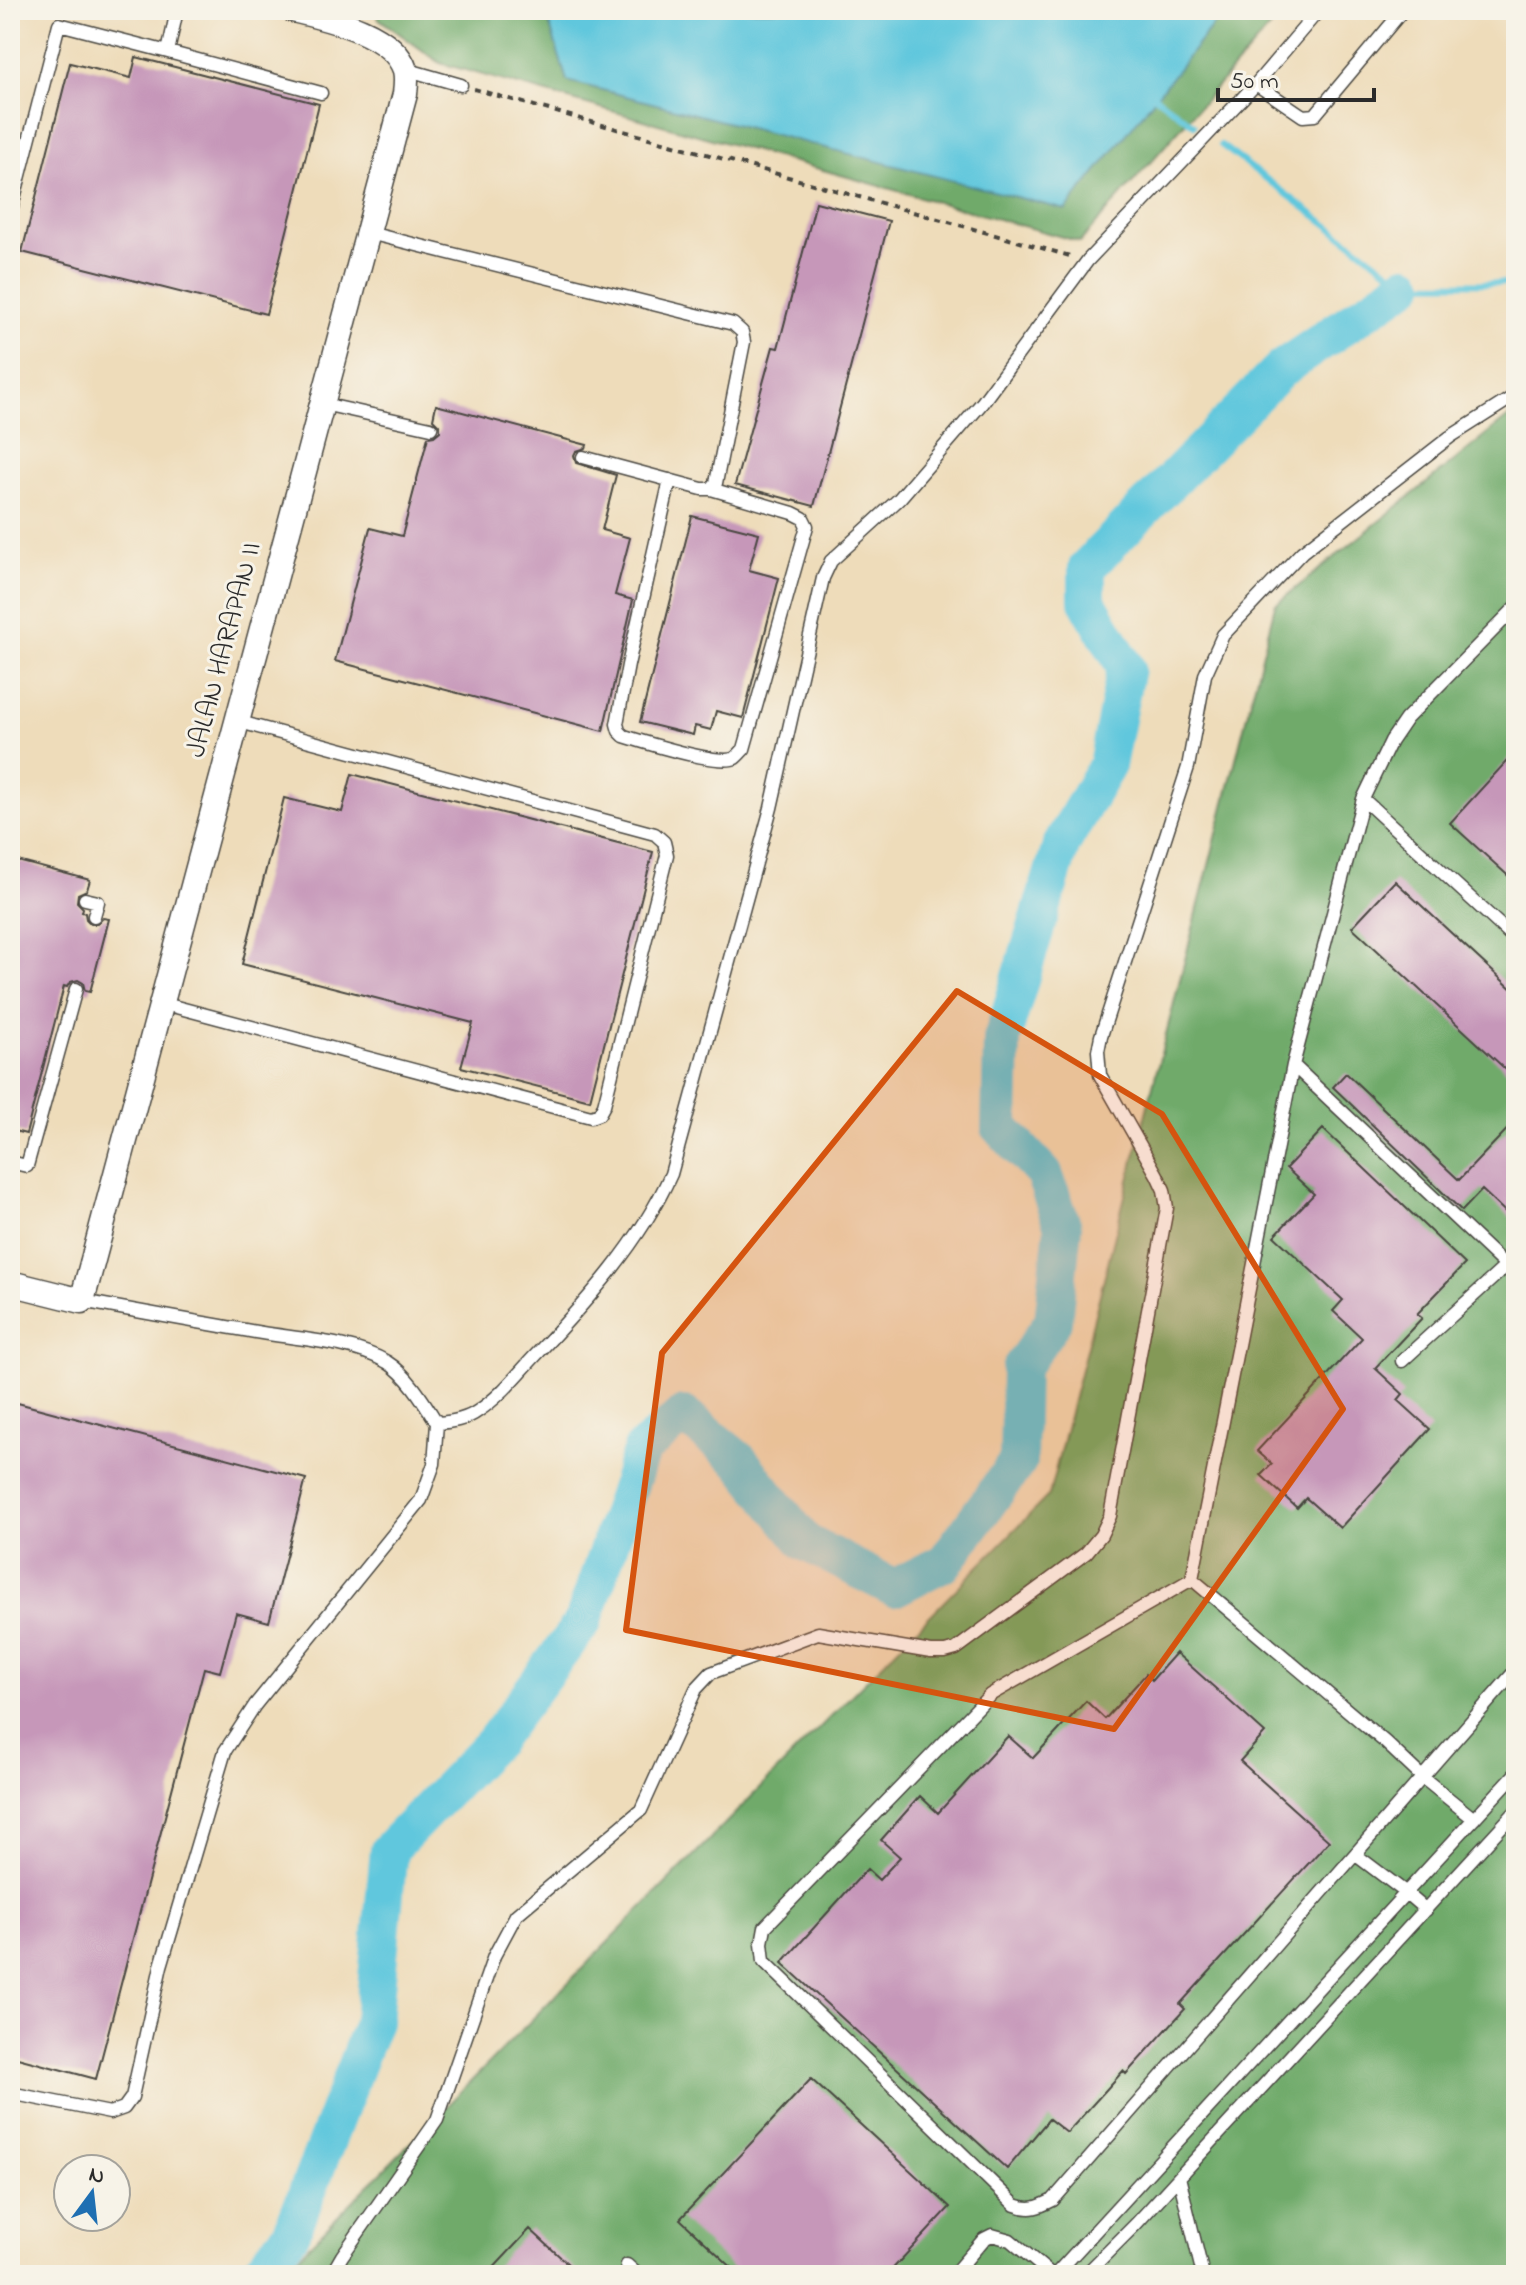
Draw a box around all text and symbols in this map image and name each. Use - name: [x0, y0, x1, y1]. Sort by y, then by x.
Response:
- scale bar: [1218, 52, 1374, 102]
- text: 50 m: [1230, 65, 1279, 100]
- street label: JALAN HARAPAN II: [177, 538, 273, 762]
- north arrow: [52, 2153, 132, 2233]
- text: N: [85, 2159, 108, 2194]

